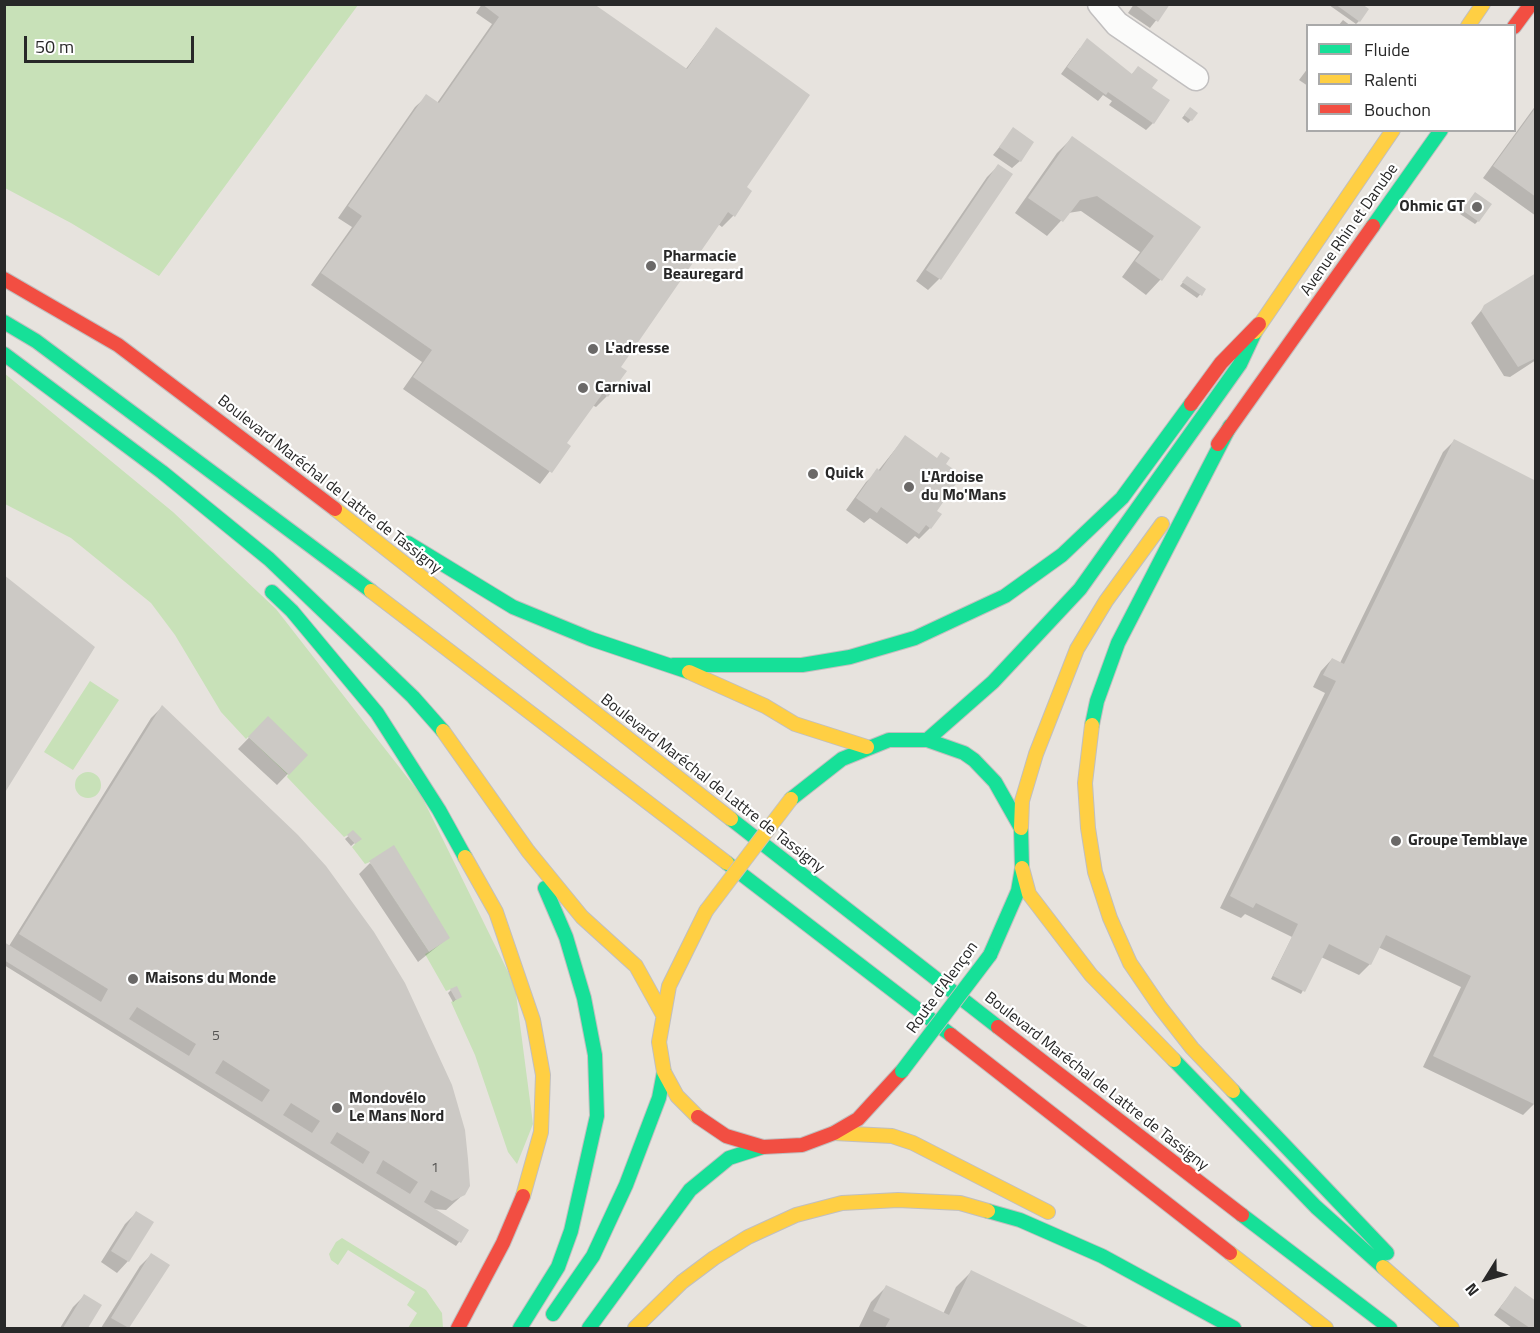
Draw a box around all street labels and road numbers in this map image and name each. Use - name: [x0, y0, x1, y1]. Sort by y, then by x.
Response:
- street label: Avenue Rhin et Danube: [1297, 160, 1403, 300]
- street label: Boulevard Maréchal de Lattre de Tassigny: [213, 392, 445, 578]
- street label: Boulevard Maréchal de Lattre de Tassigny: [596, 691, 828, 877]
- street label: Route d'Alençon: [903, 938, 983, 1038]
- street label: Boulevard Maréchal de Lattre de Tassigny: [980, 989, 1212, 1175]

